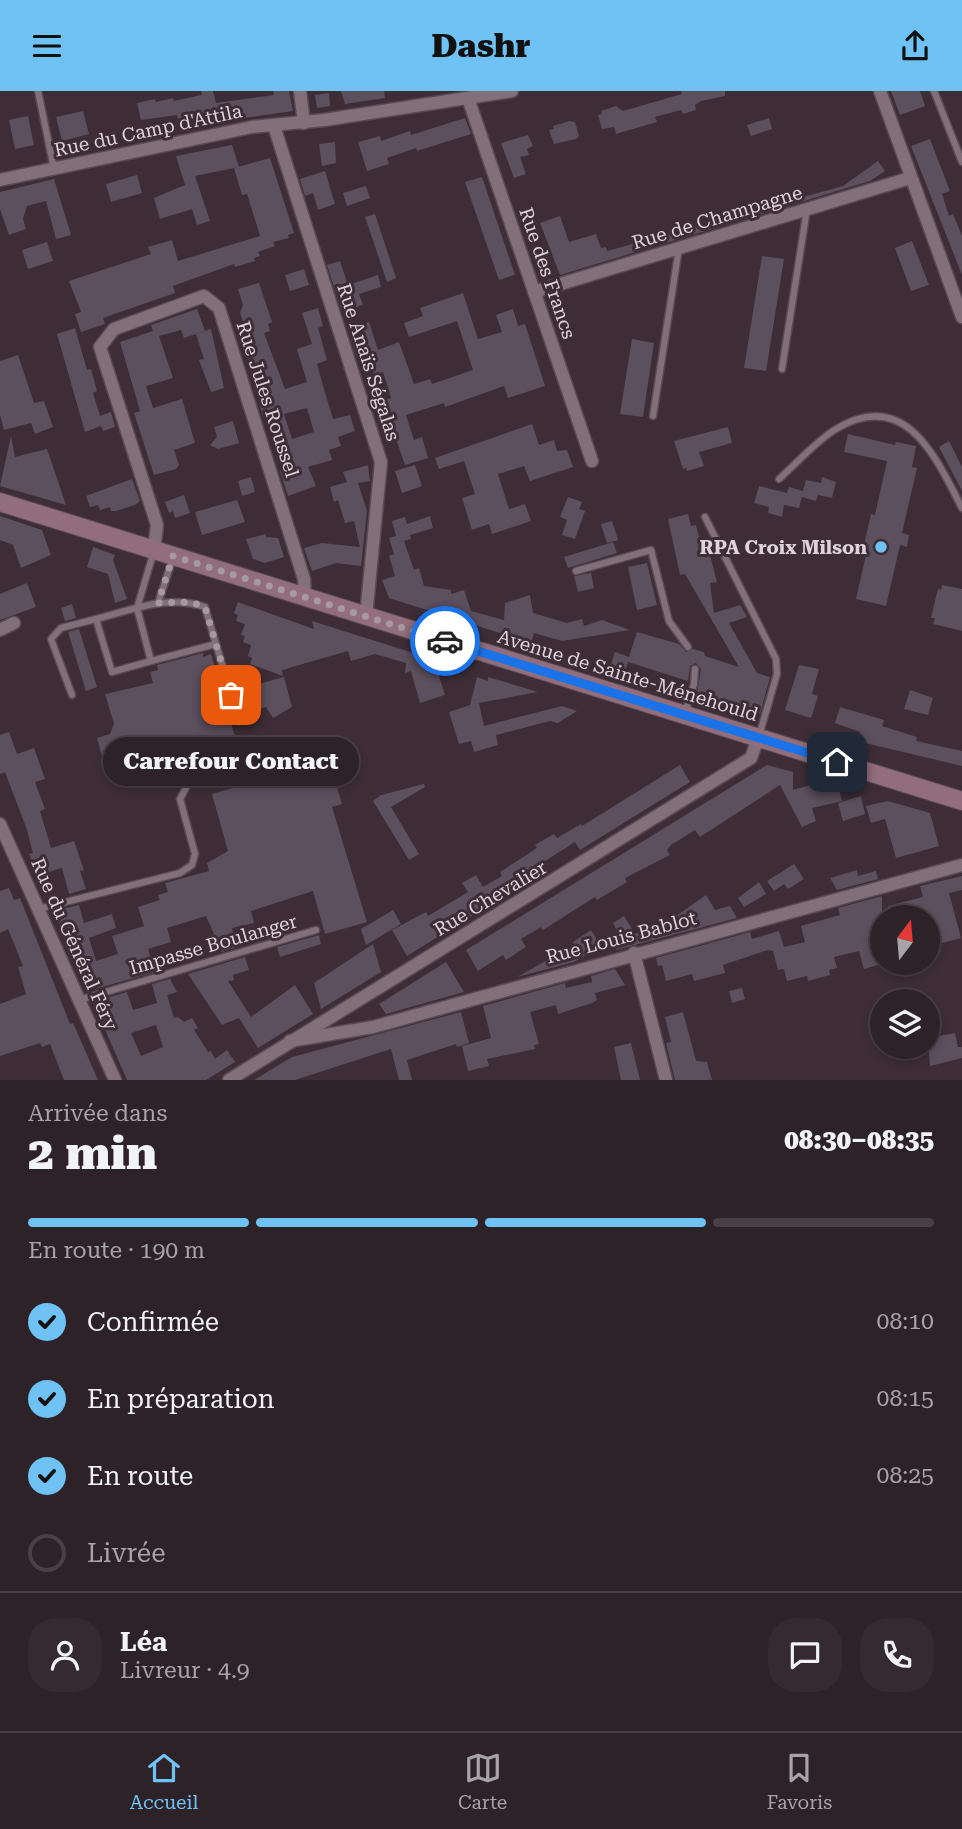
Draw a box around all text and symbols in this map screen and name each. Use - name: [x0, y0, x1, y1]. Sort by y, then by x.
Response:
- icon: menu: [28, 27, 66, 65]
- text: Dashr: [432, 27, 530, 65]
- icon: share: [896, 27, 934, 65]
- street label: Rue du Camp d'Attila: [52, 99, 245, 162]
- street label: Rue de Champagne: [629, 181, 805, 254]
- street label: Rue des Francs: [514, 204, 581, 342]
- street label: Rue Anaïs Ségalas: [332, 281, 405, 444]
- street label: Rue Jules Roussel: [231, 318, 304, 480]
- place label: RPA Croix Milson: [700, 536, 867, 559]
- marker: RPA Croix Milson: [873, 539, 889, 555]
- courier: [410, 606, 480, 676]
- icon: car: [426, 622, 464, 660]
- street label: Avenue de Sainte-Ménehould: [495, 625, 761, 726]
- pin: [201, 665, 261, 725]
- icon: bag: [212, 676, 250, 714]
- pin: [807, 732, 867, 792]
- callout: Carrefour Contact: [103, 737, 359, 786]
- icon: home: [818, 743, 856, 781]
- text: Carrefour Contact: [123, 748, 339, 775]
- street label: Rue du Général Féry: [26, 855, 123, 1035]
- street label: Rue Chevalier: [430, 856, 551, 941]
- north arrow: [870, 905, 940, 975]
- map controls: [870, 905, 940, 1059]
- street label: Rue Louis Bablot: [543, 906, 699, 969]
- street label: Impasse Boulanger: [127, 909, 300, 979]
- button: layers: [870, 989, 940, 1059]
- text: Arrivée dans: [28, 1100, 167, 1127]
- text: 08:30–08:35: [784, 1125, 934, 1155]
- text: 2 min: [28, 1126, 157, 1180]
- text: En route · 190 m: [28, 1237, 205, 1264]
- icon: check: [28, 1303, 66, 1341]
- text: Confirmée: [87, 1307, 219, 1337]
- text: 08:10: [877, 1308, 934, 1335]
- icon: check: [28, 1380, 66, 1418]
- text: En préparation: [87, 1384, 275, 1414]
- text: 08:15: [877, 1385, 934, 1412]
- icon: check: [28, 1457, 66, 1495]
- text: En route: [87, 1461, 193, 1491]
- text: 08:25: [877, 1462, 934, 1489]
- text: Livrée: [87, 1538, 166, 1568]
- button: person: [28, 1618, 102, 1692]
- button: chat: [768, 1618, 842, 1692]
- button: phone: [860, 1618, 934, 1692]
- text: Léa: [120, 1627, 167, 1657]
- text: Livreur · 4.9: [120, 1657, 250, 1684]
- tab: Accueil: [130, 1749, 198, 1814]
- tab: Carte: [458, 1749, 507, 1814]
- tab: Favoris: [767, 1749, 832, 1814]

